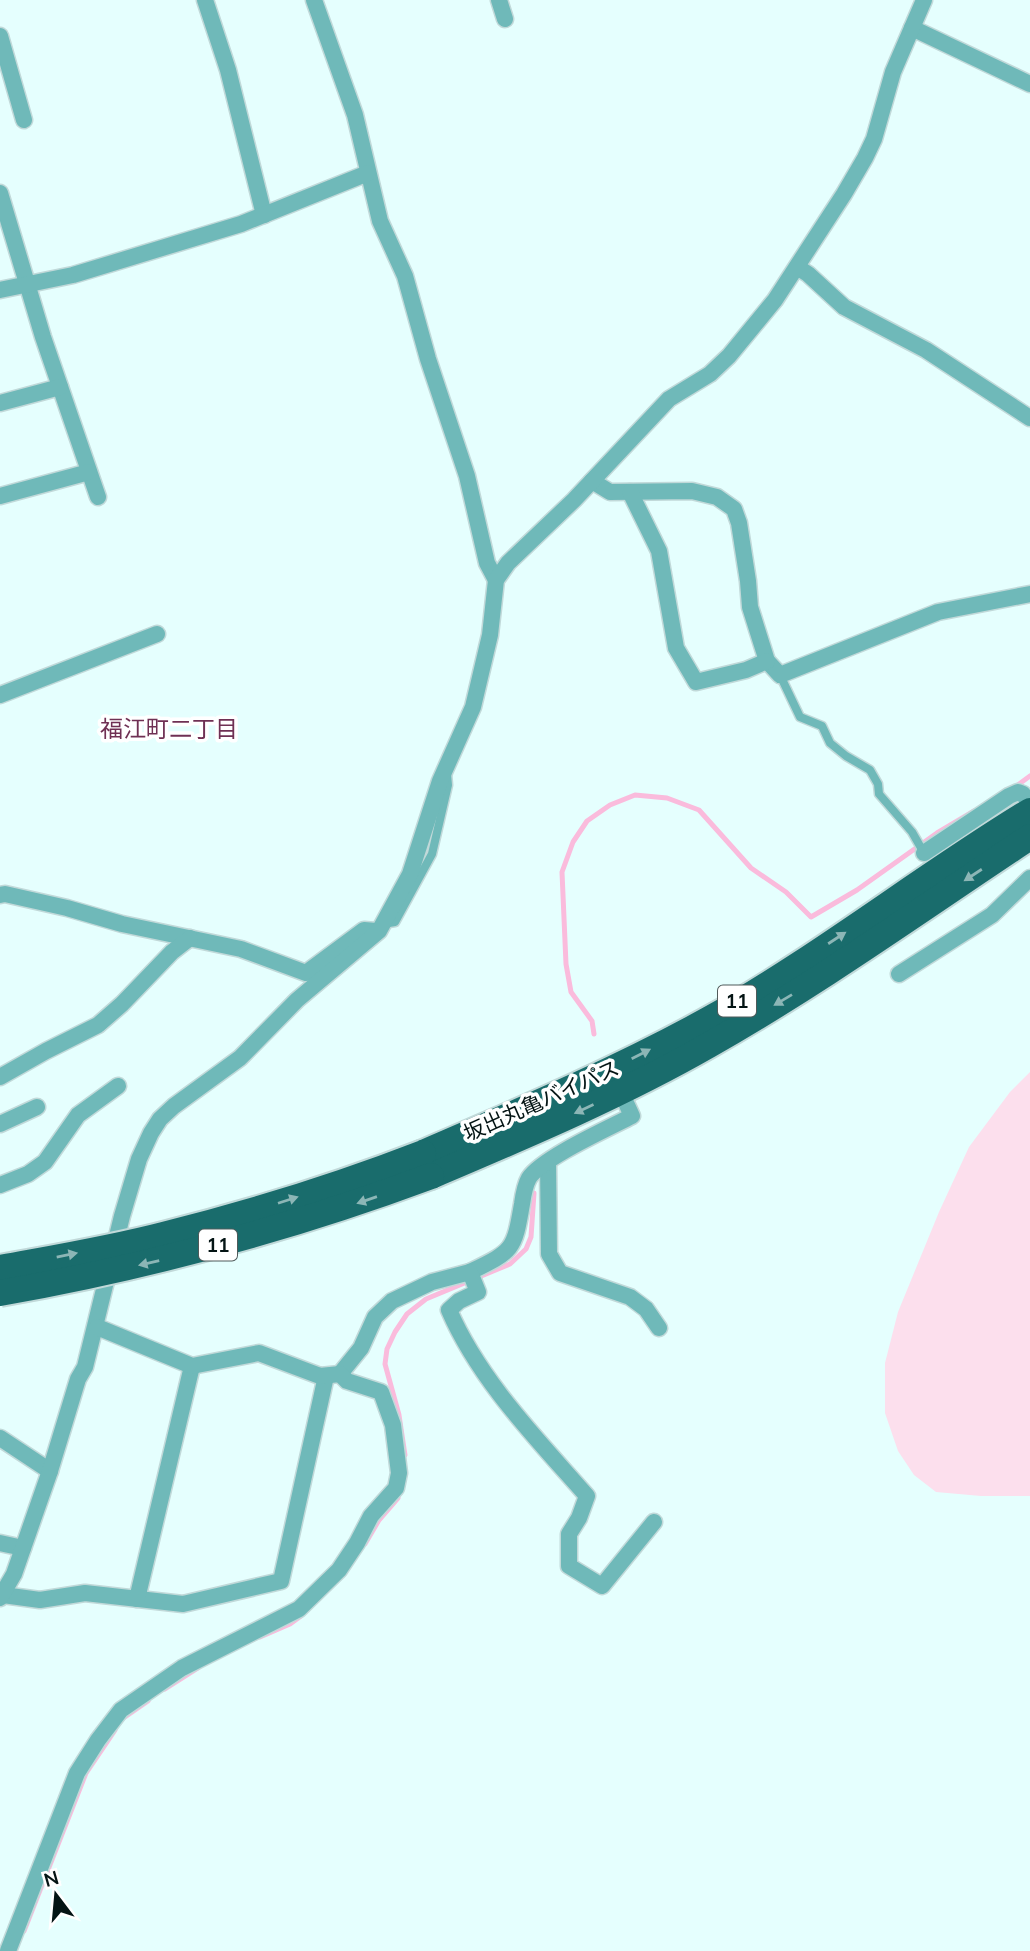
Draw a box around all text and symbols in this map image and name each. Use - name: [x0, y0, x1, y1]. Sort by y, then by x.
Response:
- district label: 福江町二丁目: [100, 714, 238, 743]
- one-way arrow: [964, 868, 982, 882]
- one-way arrow: [827, 932, 846, 945]
- road number: 11: [718, 986, 756, 1016]
- one-way arrow: [774, 994, 793, 1007]
- one-way arrow: [631, 1048, 651, 1059]
- street label: 坂出丸亀バイパス: [459, 1054, 623, 1146]
- one-way arrow: [574, 1103, 594, 1115]
- one-way arrow: [277, 1194, 298, 1205]
- one-way arrow: [356, 1194, 377, 1205]
- road number: 11: [199, 1230, 237, 1260]
- one-way arrow: [56, 1250, 78, 1261]
- one-way arrow: [137, 1258, 159, 1269]
- north arrow: [21, 1860, 91, 1930]
- text: N: [41, 1865, 62, 1892]

